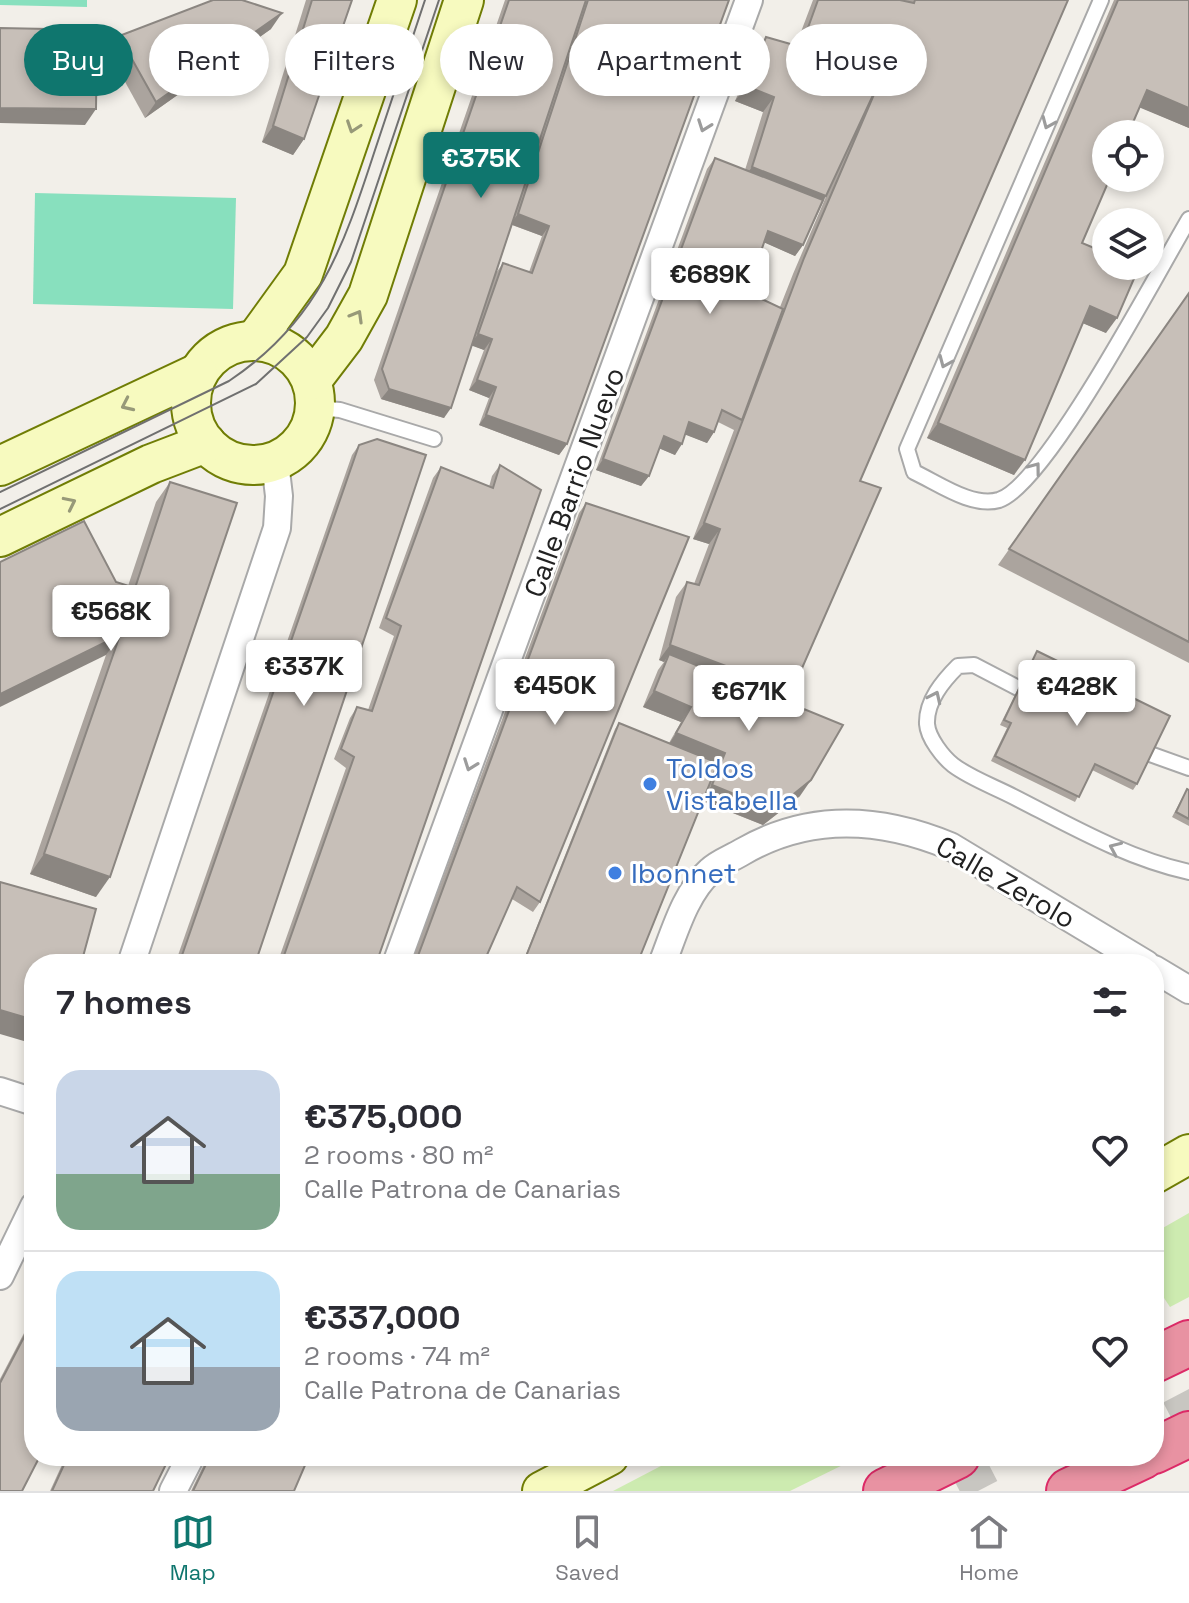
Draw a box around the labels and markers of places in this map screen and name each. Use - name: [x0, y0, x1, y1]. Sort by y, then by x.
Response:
- pin: €375K: [425, 132, 537, 200]
- pin: €689K: [654, 248, 766, 316]
- pin: €568K: [55, 585, 167, 653]
- pin: €337K: [248, 640, 360, 708]
- pin: €450K: [499, 659, 611, 727]
- pin: €428K: [1021, 660, 1133, 728]
- pin: €671K: [693, 665, 805, 733]
- place label: Toldos Vistabella: [666, 750, 798, 818]
- marker: Toldos Vistabella: [641, 775, 659, 793]
- place label: Ibonnet: [631, 855, 736, 891]
- marker: Ibonnet: [606, 864, 624, 882]

